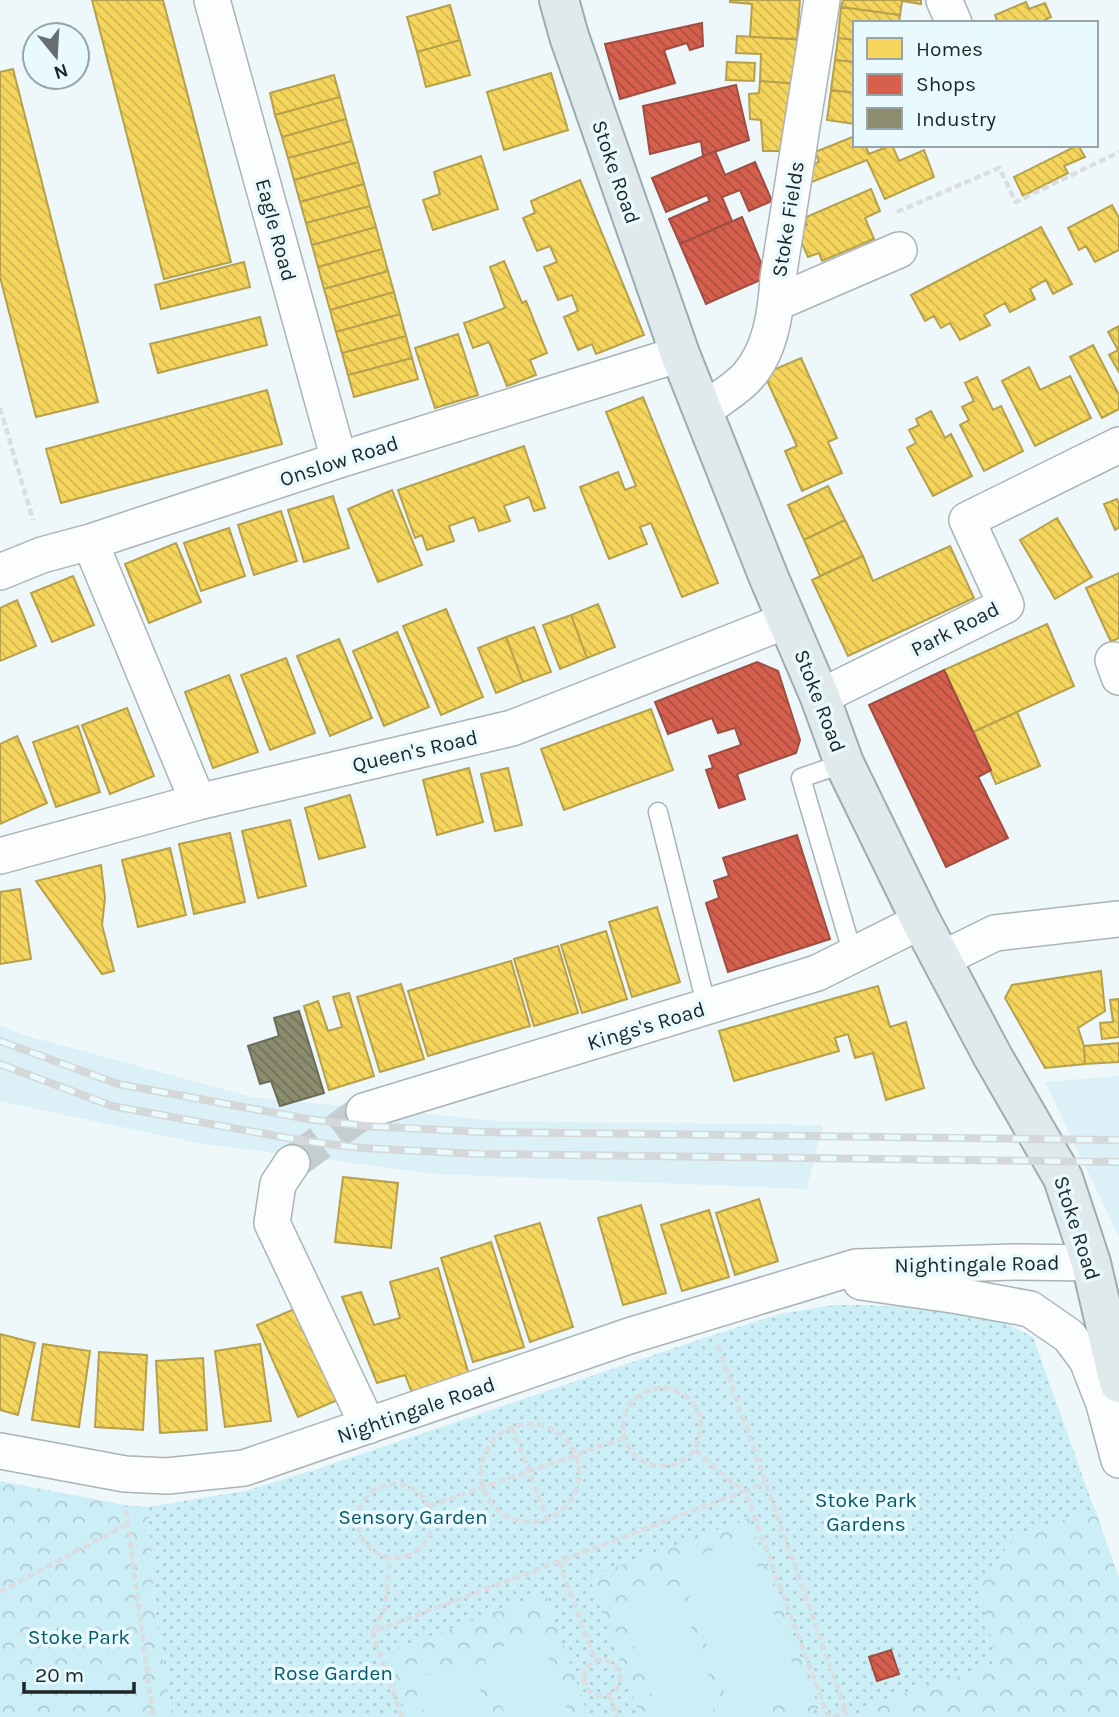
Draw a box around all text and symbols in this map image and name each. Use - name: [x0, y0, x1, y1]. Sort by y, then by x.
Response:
- north arrow: [21, 21, 91, 91]
- legend: [853, 21, 1098, 147]
- text: Homes: [916, 37, 983, 61]
- text: N: [51, 59, 71, 84]
- text: Shops: [916, 72, 976, 96]
- text: Industry: [916, 107, 996, 131]
- street label: Stoke Road: [587, 117, 645, 227]
- street label: Stoke Fields: [767, 159, 809, 279]
- street label: Eagle Road: [251, 176, 301, 284]
- street label: Onslow Road: [277, 431, 401, 491]
- street label: Park Road: [907, 597, 1003, 661]
- street label: Stoke Road: [789, 646, 851, 756]
- street label: Queen's Road: [350, 725, 480, 777]
- street label: Kings's Road: [584, 997, 708, 1055]
- street label: Stoke Road: [1049, 1173, 1105, 1283]
- street label: Nightingale Road: [894, 1251, 1060, 1277]
- street label: Nightingale Road: [334, 1372, 498, 1448]
- park label: Stoke Park Gardens: [815, 1488, 917, 1536]
- park label: Sensory Garden: [338, 1505, 488, 1529]
- park label: Stoke Park: [28, 1625, 130, 1649]
- scale bar: [24, 1650, 135, 1694]
- park label: Rose Garden: [273, 1661, 393, 1685]
- text: 20 m: [35, 1663, 84, 1687]

